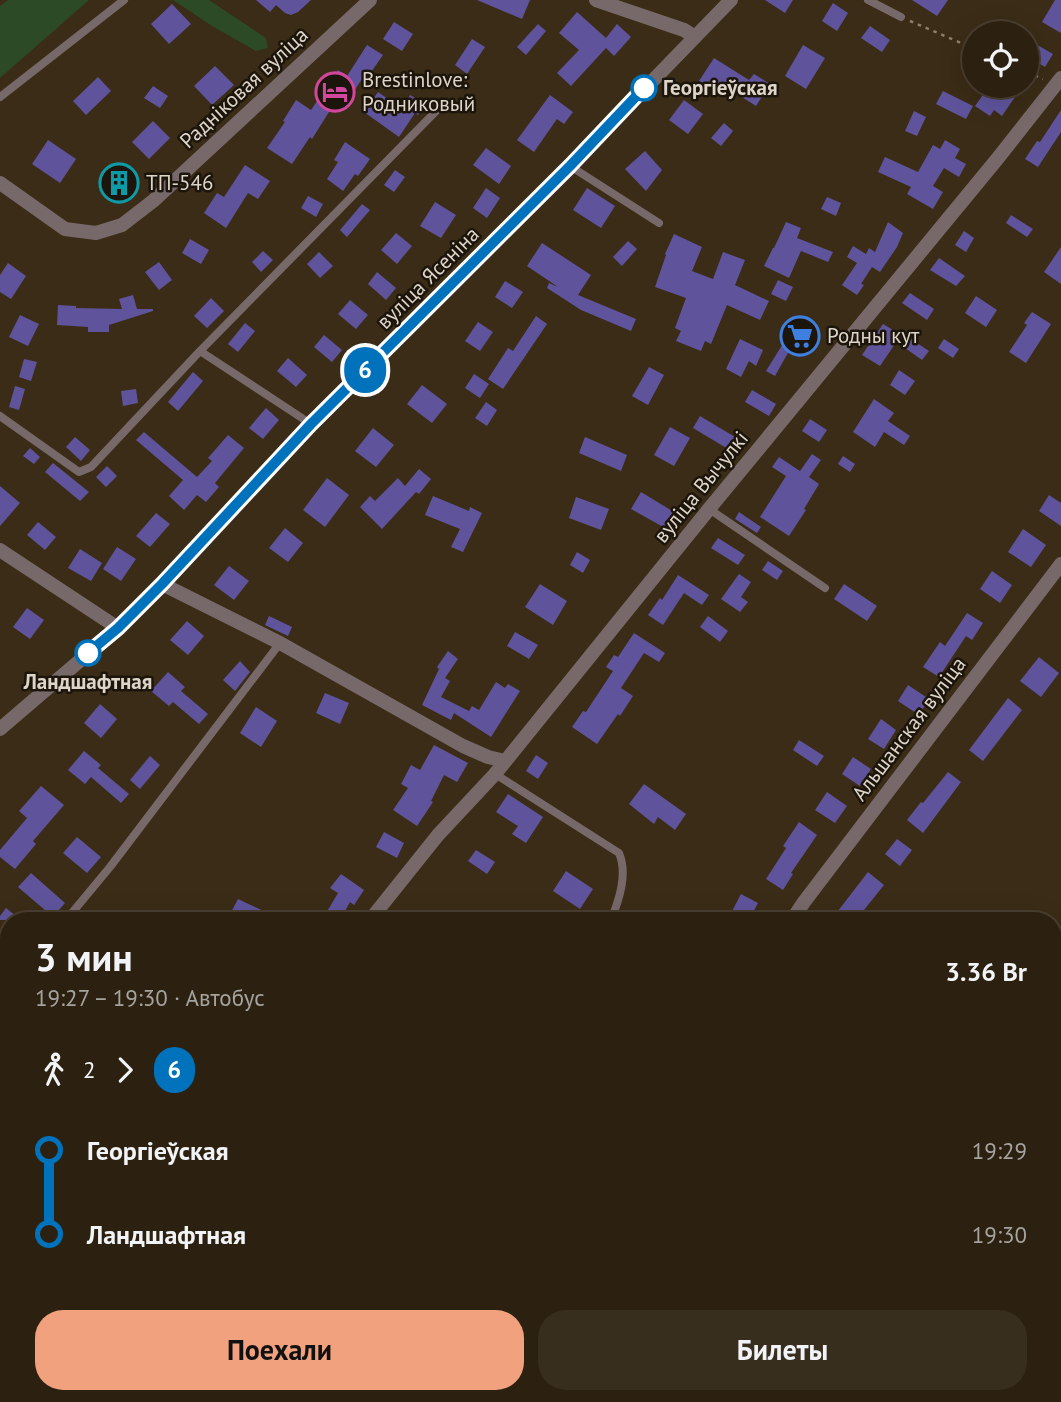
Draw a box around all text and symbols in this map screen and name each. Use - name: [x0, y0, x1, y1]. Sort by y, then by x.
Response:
- street label: Радніковая вуліца: [174, 21, 313, 154]
- map controls: [962, 21, 1039, 98]
- button: locate: [962, 21, 1039, 98]
- place label: Brestinlove: Родниковый: [362, 66, 475, 117]
- hotel icon: Brestinlove: Родниковый: [314, 71, 356, 113]
- place label: Георгіеўская: [663, 74, 777, 101]
- marker: Георгіеўская: [631, 75, 657, 101]
- building icon: ТП-546: [98, 162, 140, 204]
- place label: ТП-546: [146, 169, 213, 196]
- street label: вуліца Ясеніна: [371, 221, 485, 335]
- supermarket icon: Родны кут: [779, 315, 821, 357]
- place label: Родны кут: [827, 322, 920, 349]
- line badge: 6: [342, 347, 388, 393]
- text: 6: [358, 354, 372, 385]
- street label: вуліца Вычулкі: [647, 425, 754, 548]
- marker: Ландшафтная: [75, 640, 101, 666]
- street label: Альшанская вуліца: [846, 651, 972, 806]
- place label: Ландшафтная: [23, 668, 152, 695]
- text: 3 мин: [35, 932, 133, 981]
- text: 3.36 Br: [945, 955, 1027, 988]
- text: 19:27 – 19:30 · Автобус: [35, 983, 265, 1012]
- icon: walk: [35, 1051, 73, 1089]
- icon: forward: [106, 1051, 144, 1089]
- text: 6: [168, 1054, 181, 1085]
- text: 2: [83, 1055, 96, 1084]
- text: Георгіеўская: [87, 1134, 229, 1167]
- text: 19:29: [972, 1136, 1027, 1165]
- text: Ландшафтная: [87, 1218, 246, 1251]
- text: 19:30: [972, 1220, 1027, 1249]
- button: Поехали: [35, 1310, 524, 1390]
- button: Билеты: [538, 1310, 1027, 1390]

